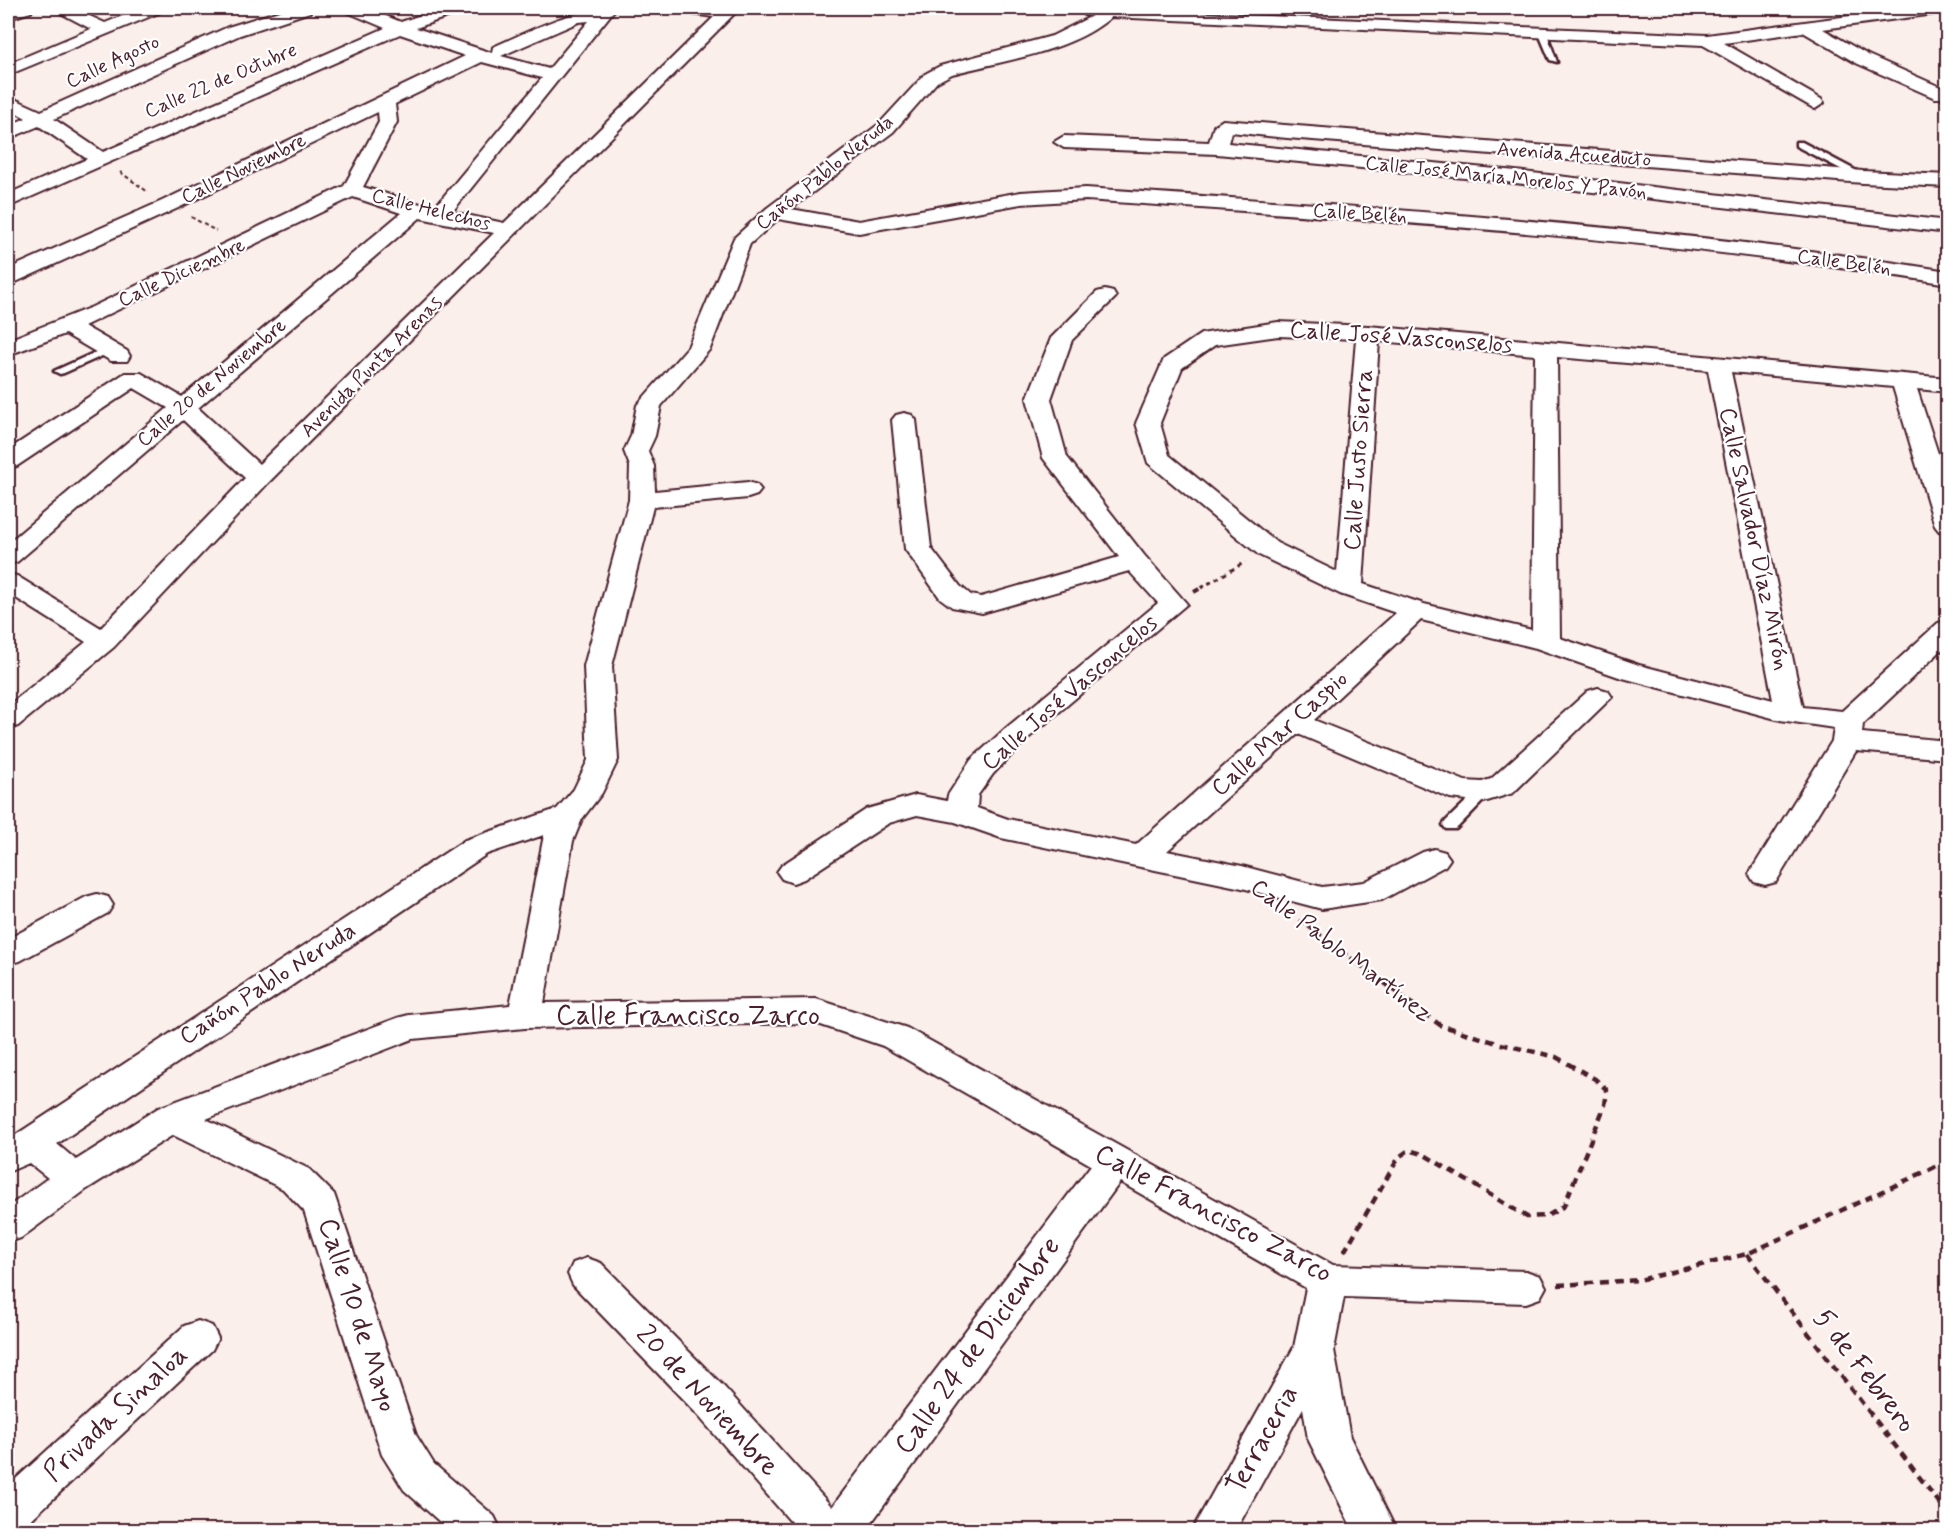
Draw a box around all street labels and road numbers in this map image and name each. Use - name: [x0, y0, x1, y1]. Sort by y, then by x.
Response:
- street label: Calle Agosto: [62, 29, 164, 95]
- street label: Calle 22 de Octubre: [141, 37, 301, 125]
- street label: Cañón Pablo Neruda: [750, 109, 900, 237]
- street label: Calle Noviembre: [177, 127, 311, 211]
- street label: Avenida Acueducto: [1496, 136, 1652, 174]
- street label: Calle José María Morelos Y Pavón: [1364, 150, 1648, 206]
- street label: Calle Helechos: [369, 182, 493, 238]
- street label: Calle Belén: [1312, 197, 1408, 231]
- street label: Calle Diciembre: [114, 232, 250, 314]
- street label: Calle Belén: [1795, 243, 1893, 283]
- street label: Avenida Punta Arenas: [295, 290, 449, 444]
- street label: Calle 20 de Noviembre: [131, 312, 293, 454]
- street label: Calle José Vasconselos: [1289, 315, 1514, 361]
- street label: Calle Justo Sierra: [1337, 368, 1381, 552]
- street label: Calle Salvador Díaz Mirón: [1711, 405, 1797, 673]
- street label: Calle José Vasconcelos: [975, 608, 1165, 778]
- street label: Calle Mar Caspio: [1205, 664, 1355, 804]
- street label: Calle Pablo Martínez: [1244, 872, 1438, 1030]
- street label: Cañón Pablo Neruda: [174, 915, 362, 1053]
- street label: Calle Francisco Zarco: [556, 998, 820, 1035]
- street label: Calle Francisco Zarco: [1088, 1136, 1338, 1292]
- street label: Calle 10 de Mayo: [308, 1213, 406, 1417]
- street label: Calle 24 de Diciembre: [886, 1230, 1070, 1462]
- street label: 5 de Febrero: [1804, 1301, 1924, 1441]
- street label: 20 de Noviembre: [627, 1317, 787, 1485]
- street label: Privada Sinaloa: [36, 1337, 196, 1491]
- street label: Terraceria: [1218, 1379, 1308, 1501]

